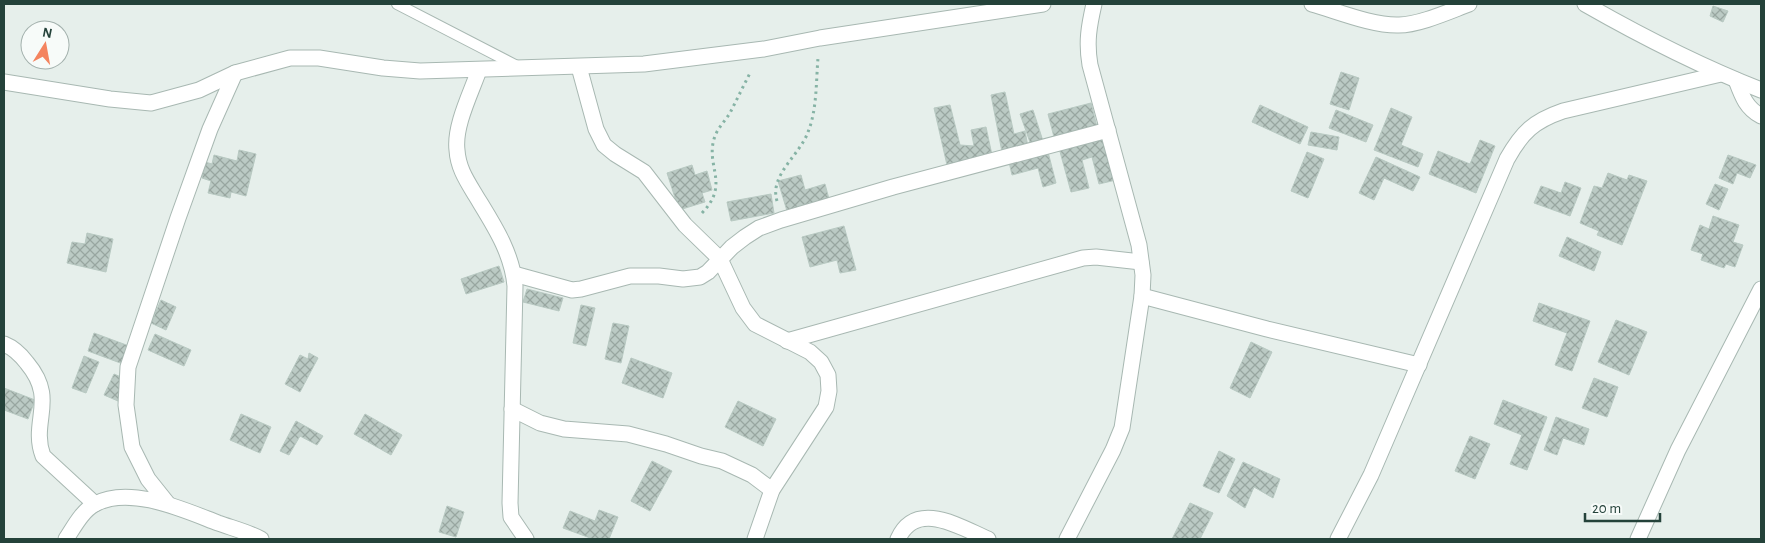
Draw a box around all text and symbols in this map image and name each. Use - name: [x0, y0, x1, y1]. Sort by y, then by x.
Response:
- north arrow: [20, 20, 70, 70]
- text: N: [41, 25, 53, 41]
- scale bar: [1585, 490, 1660, 522]
- text: 20 m: [1592, 501, 1621, 516]

